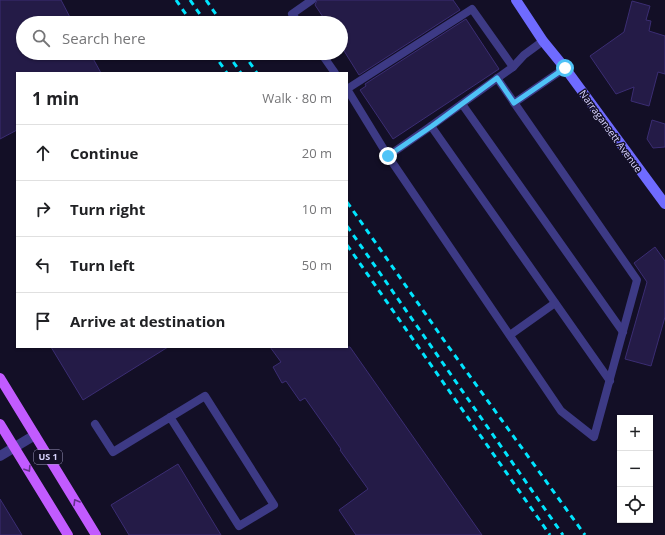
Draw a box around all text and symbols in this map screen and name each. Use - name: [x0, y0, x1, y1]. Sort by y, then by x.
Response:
- search box: [16, 16, 348, 60]
- icon: search: [30, 27, 52, 49]
- text: Search here: [62, 28, 146, 48]
- route start: [556, 59, 574, 77]
- text: 1 min: [32, 87, 79, 110]
- street label: Narragansett Avenue: [576, 87, 646, 175]
- text: Walk · 80 m: [262, 89, 332, 107]
- icon: ahead: [32, 142, 54, 164]
- text: Continue: [70, 143, 138, 163]
- text: 20 m: [302, 144, 332, 162]
- route end: [379, 147, 397, 165]
- icon: right: [32, 198, 54, 220]
- text: Turn right: [70, 199, 145, 219]
- text: 10 m: [302, 200, 332, 218]
- icon: left: [32, 254, 54, 276]
- text: Turn left: [70, 255, 135, 275]
- text: 50 m: [302, 256, 332, 274]
- icon: arrive: [32, 310, 54, 332]
- text: Arrive at destination: [70, 311, 225, 331]
- map controls: [617, 415, 653, 523]
- button: +: [617, 415, 653, 451]
- road number: US 1: [34, 450, 62, 464]
- button: −: [617, 451, 653, 487]
- one-way arrow: [23, 465, 30, 472]
- button: locate: [617, 487, 653, 523]
- one-way arrow: [73, 499, 80, 506]

